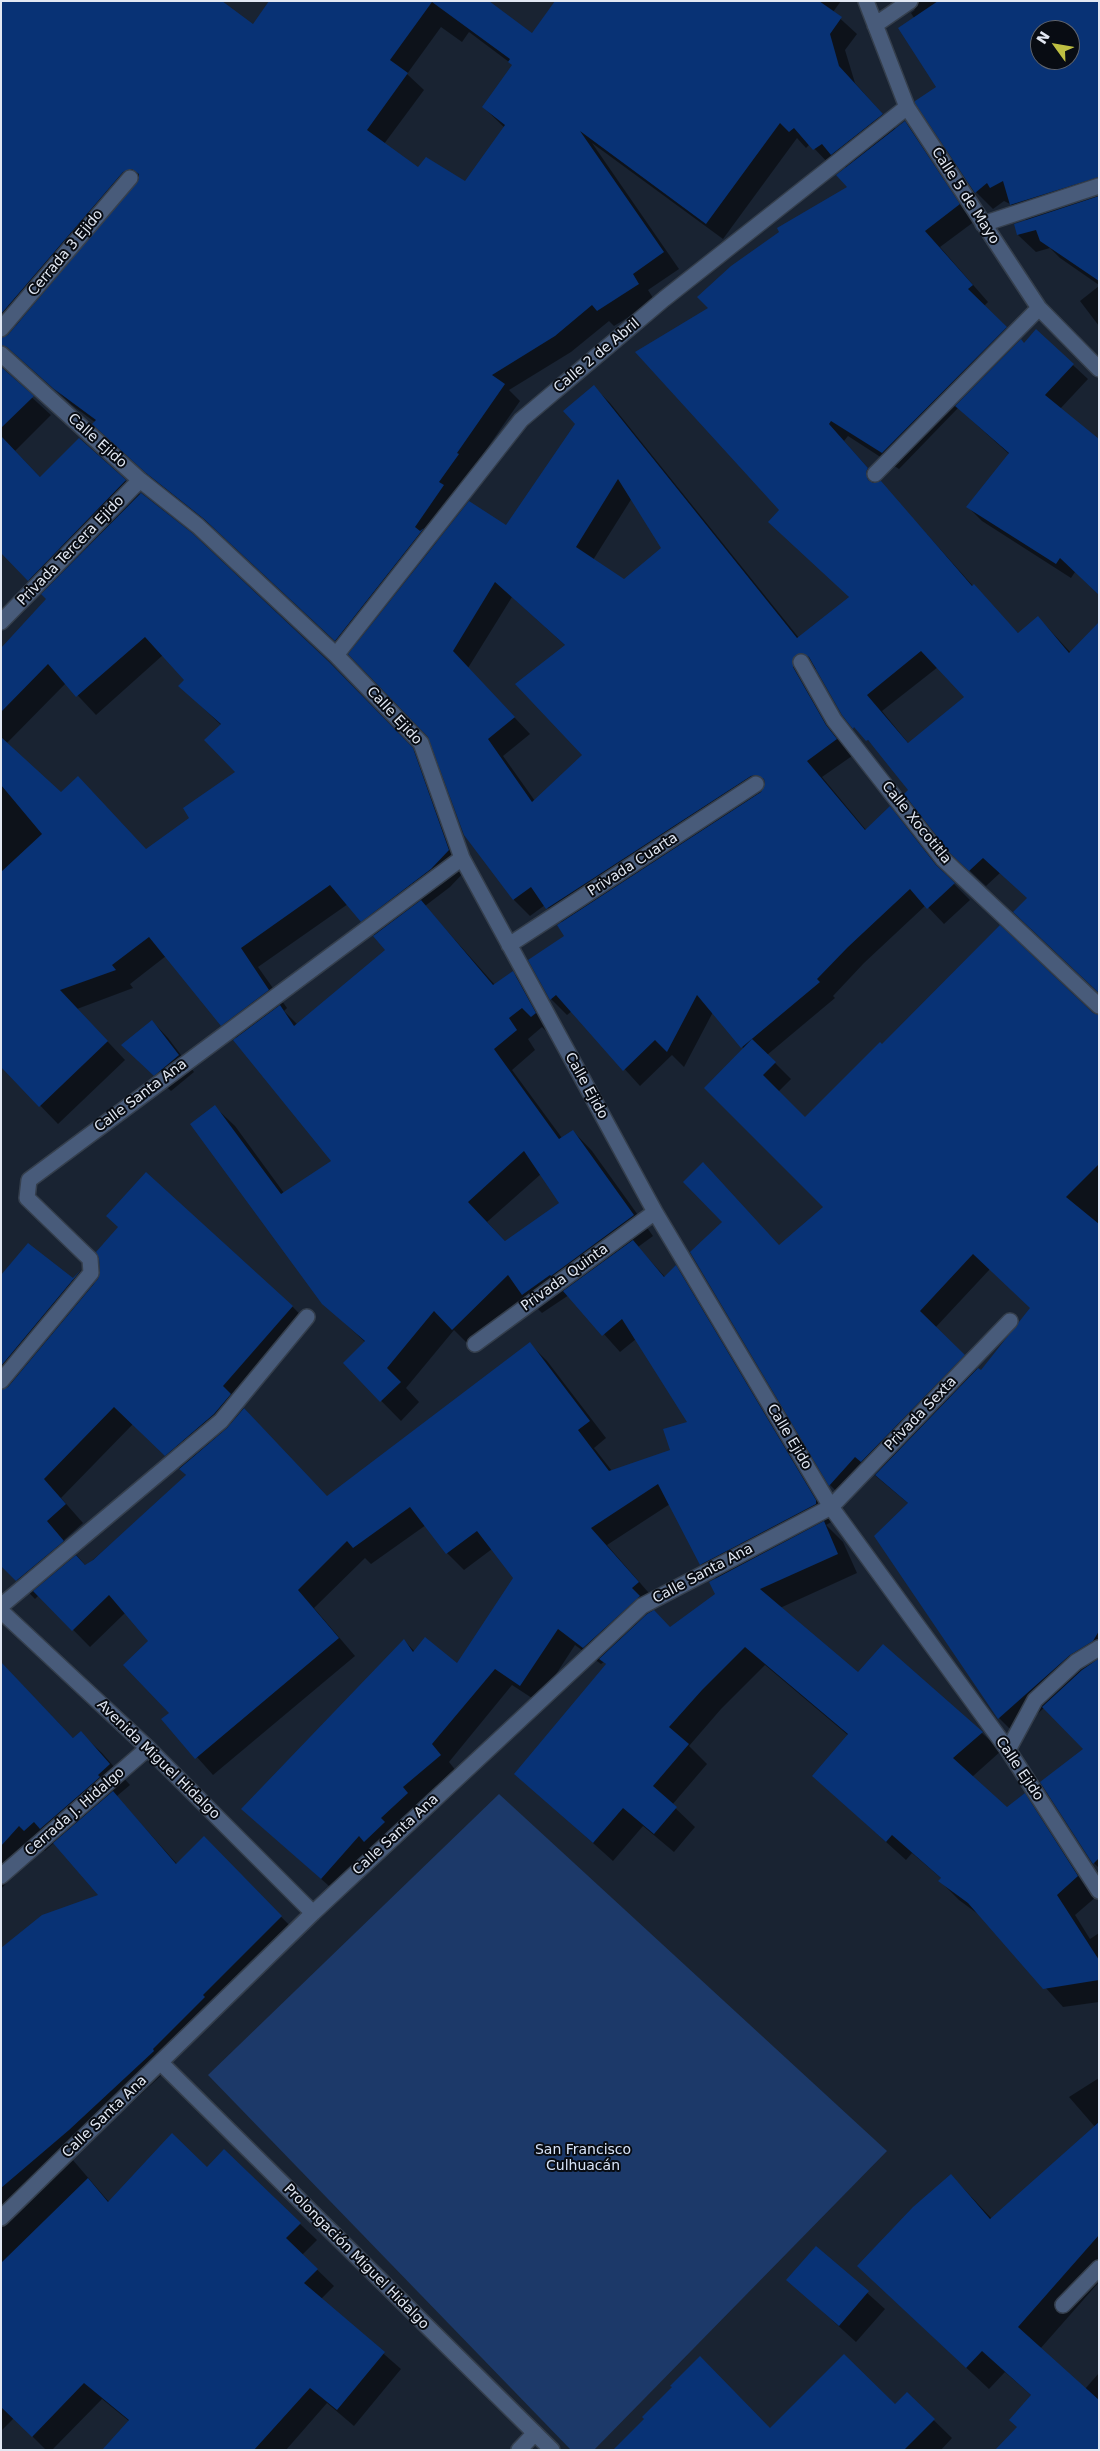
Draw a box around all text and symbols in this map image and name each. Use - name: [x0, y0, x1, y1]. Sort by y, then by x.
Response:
- north arrow: [1030, 20, 1080, 70]
- text: N: [1033, 28, 1053, 47]
- street label: Calle 5 de Mayo: [927, 144, 1003, 248]
- street label: Cerrada 3 Ejido: [25, 206, 107, 300]
- street label: Calle 2 de Abril: [551, 315, 643, 397]
- street label: Calle Ejido: [64, 410, 130, 472]
- street label: Privada Tercera Ejido: [14, 493, 128, 609]
- street label: Calle Ejido: [363, 683, 425, 749]
- street label: Calle Xocotitla: [878, 778, 954, 868]
- street label: Privada Cuarta: [585, 830, 681, 900]
- street label: Calle Ejido: [561, 1050, 611, 1122]
- street label: Calle Santa Ana: [92, 1056, 190, 1136]
- street label: Privada Quinta: [518, 1241, 612, 1315]
- street label: Privada Sexta: [882, 1374, 960, 1454]
- street label: Calle Ejido: [763, 1401, 815, 1473]
- street label: Calle Santa Ana: [650, 1541, 756, 1607]
- street label: Avenida Miguel Hidalgo: [93, 1697, 223, 1823]
- street label: Calle Ejido: [992, 1734, 1046, 1804]
- street label: Cerrada J. Hidalgo: [22, 1764, 128, 1860]
- street label: Calle Santa Ana: [350, 1791, 442, 1879]
- street label: Calle Santa Ana: [59, 2072, 151, 2162]
- park label: San Francisco Culhuacán: [535, 2142, 631, 2174]
- street label: Prolongación Miguel Hidalgo: [280, 2181, 432, 2333]

